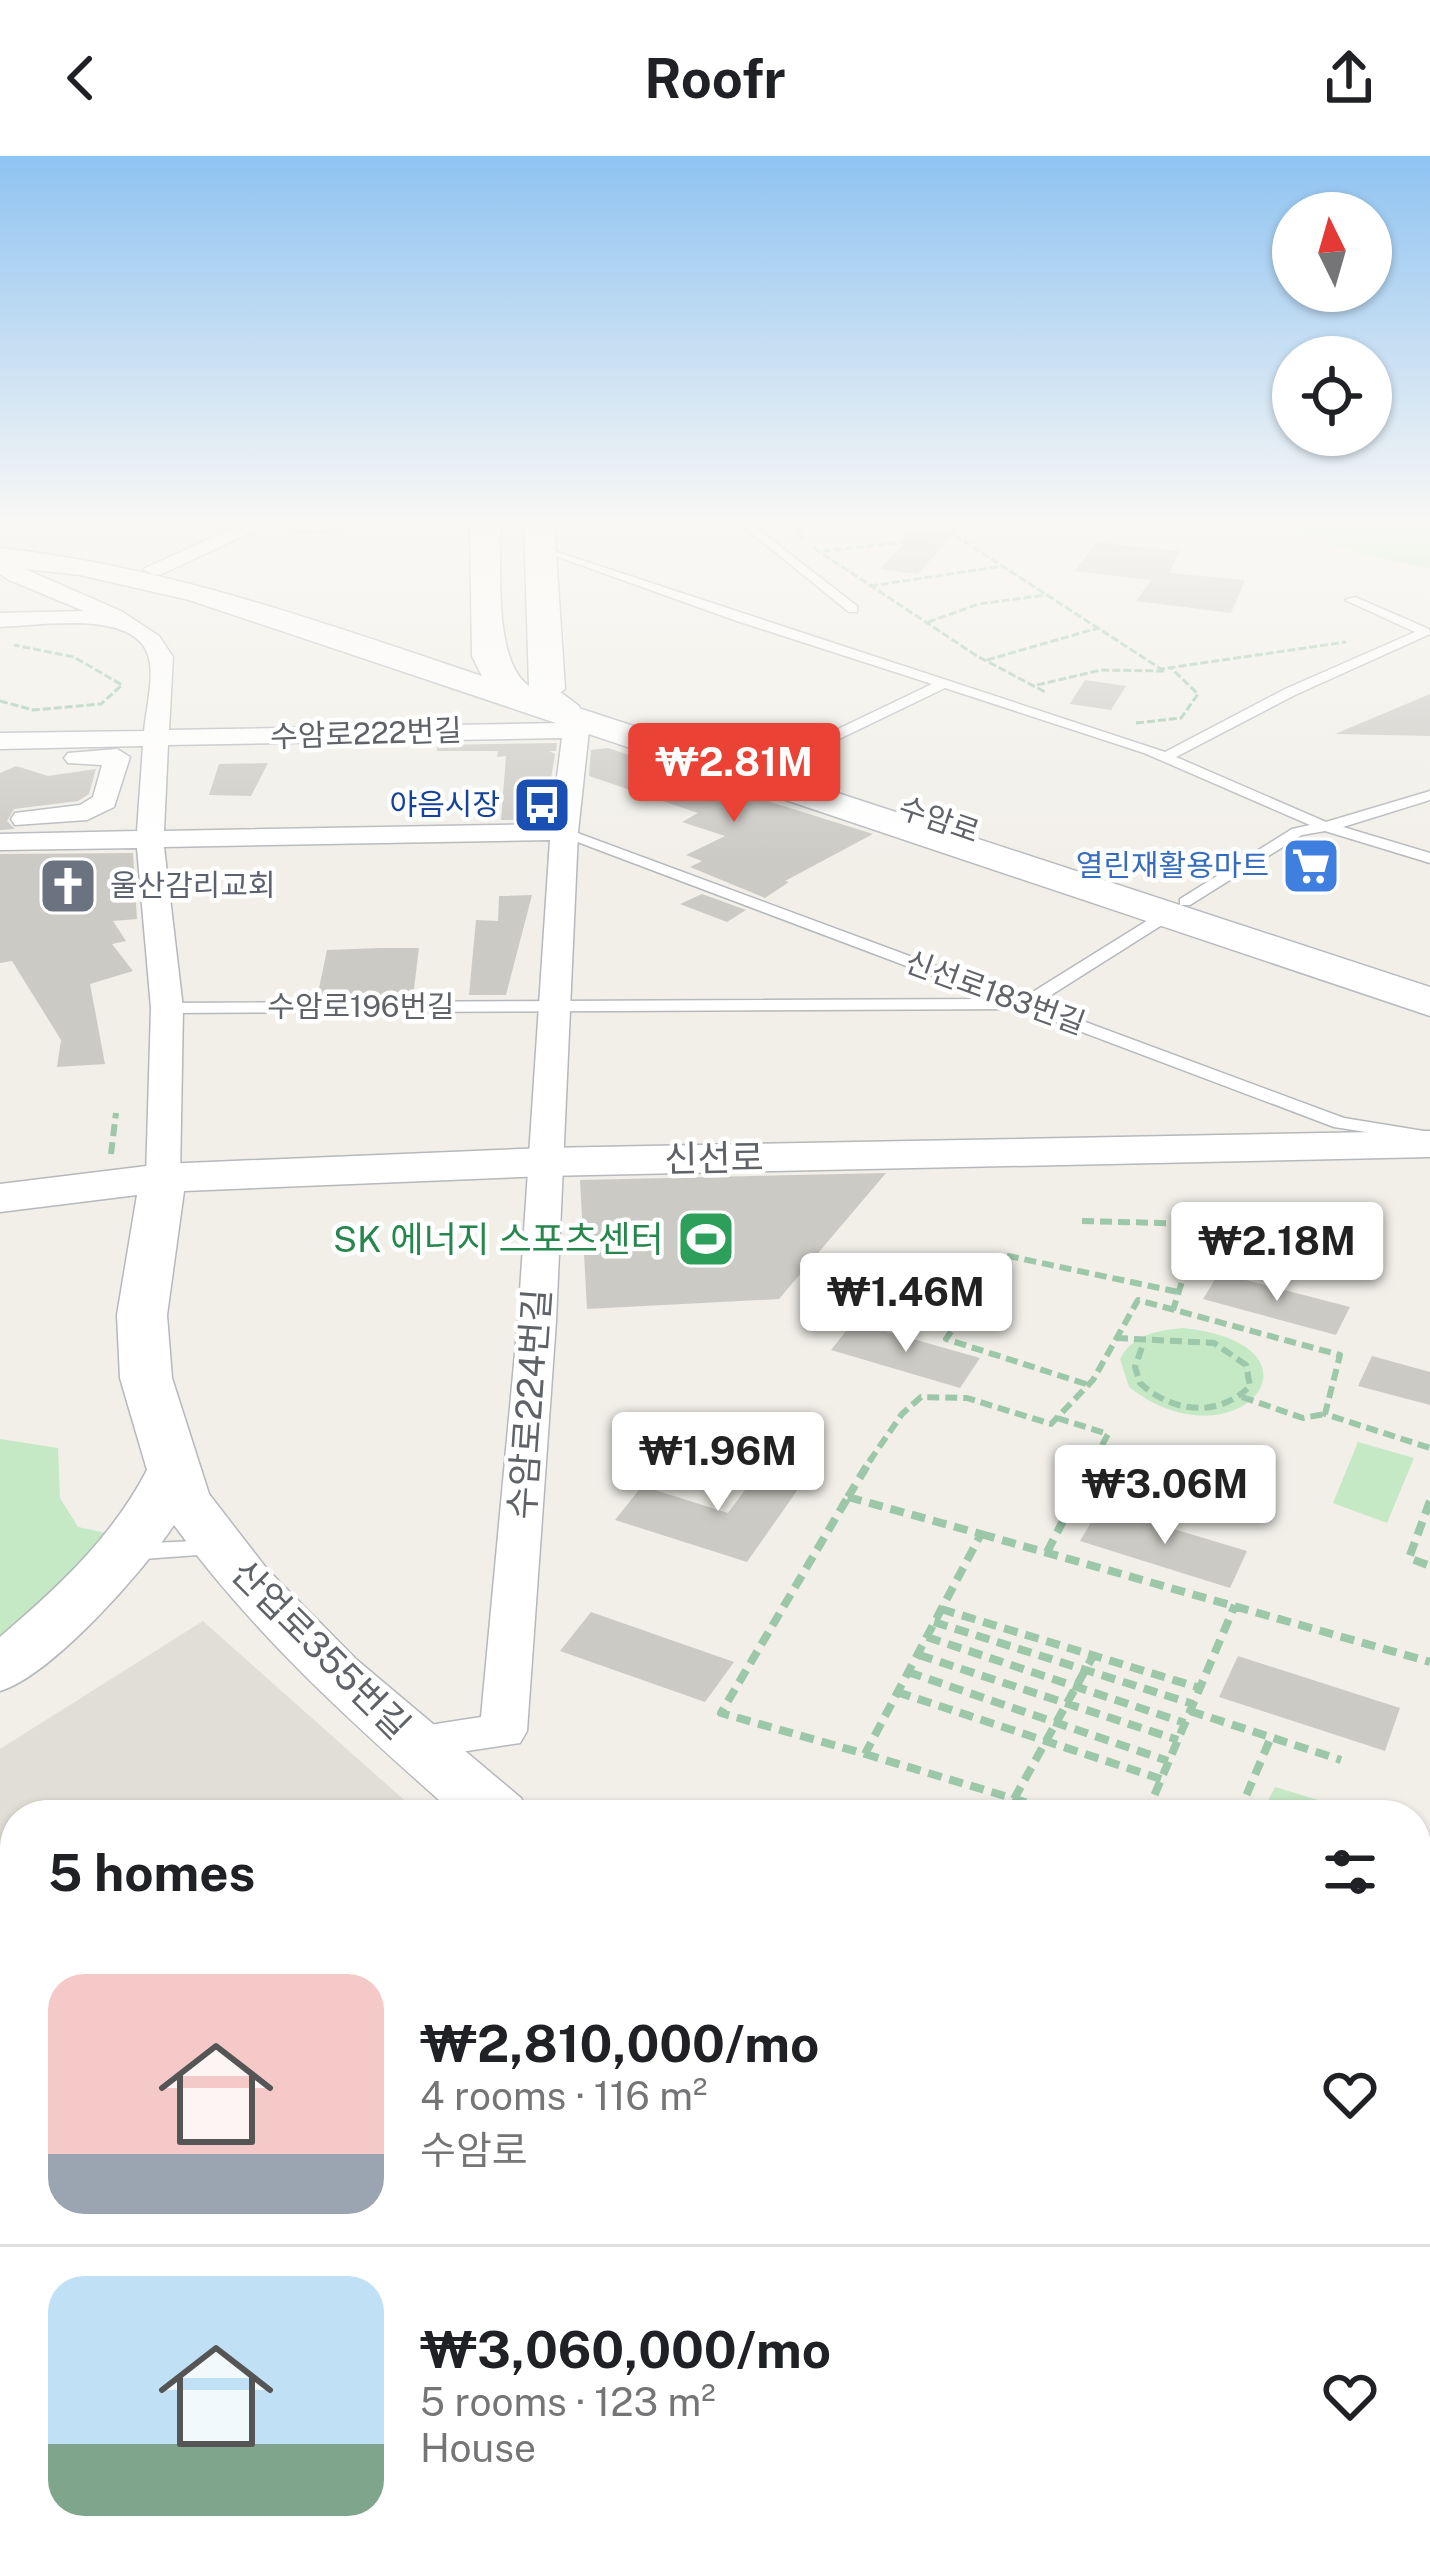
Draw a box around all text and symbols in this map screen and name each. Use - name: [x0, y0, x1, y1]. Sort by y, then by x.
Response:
- icon: back: [48, 45, 114, 111]
- icon: share: [1316, 45, 1382, 111]
- text: Roofr: [644, 47, 786, 110]
- north arrow: [1272, 192, 1392, 312]
- map controls: [1272, 192, 1392, 456]
- button: locate: [1272, 336, 1392, 456]
- street label: 수암로222번길: [270, 712, 462, 754]
- pin: ₩2.81M: [636, 723, 832, 825]
- text: ₩2.81M: [655, 739, 813, 785]
- bus stop icon: 야음시장: [511, 774, 573, 836]
- place label: 야음시장: [390, 786, 500, 822]
- street label: 수암로: [894, 789, 984, 850]
- supermarket icon: 열린재활용마트: [1280, 835, 1342, 897]
- place label: 열린재활용마트: [1076, 847, 1269, 883]
- church icon: 울산감리교회: [37, 855, 99, 917]
- place label: 울산감리교회: [110, 867, 276, 903]
- street label: 신선로183번길: [901, 943, 1090, 1041]
- street label: 수암로196번길: [267, 988, 455, 1024]
- street label: 신선로: [664, 1136, 764, 1180]
- pin: ₩2.18M: [1179, 1202, 1375, 1304]
- sports icon: SK 에너지 스포츠센터: [675, 1208, 737, 1270]
- place label: SK 에너지 스포츠센터: [333, 1218, 664, 1260]
- text: ₩2.18M: [1198, 1218, 1356, 1264]
- pin: ₩1.46M: [808, 1253, 1004, 1355]
- text: ₩1.46M: [827, 1269, 985, 1315]
- street label: 수암로224번길: [500, 1287, 558, 1521]
- pin: ₩1.96M: [620, 1412, 816, 1514]
- text: ₩1.96M: [639, 1428, 797, 1474]
- pin: ₩3.06M: [1067, 1445, 1263, 1547]
- text: ₩3.06M: [1082, 1461, 1248, 1507]
- street label: 산업로355번길: [223, 1551, 419, 1747]
- icon: filters: [1317, 1839, 1383, 1905]
- text: 5 homes: [48, 1843, 255, 1902]
- text: ₩2,810,000/mo: [420, 2014, 819, 2073]
- icon: home: [144, 2022, 288, 2166]
- icon: heart: [1317, 2061, 1383, 2127]
- text: 4 rooms · 116 m²: [420, 2073, 707, 2119]
- text: 수암로: [420, 2127, 528, 2173]
- text: ₩3,060,000/mo: [420, 2320, 831, 2379]
- icon: home: [144, 2324, 288, 2468]
- icon: heart: [1317, 2363, 1383, 2429]
- text: 5 rooms · 123 m²: [420, 2379, 716, 2425]
- text: House: [420, 2425, 536, 2471]

